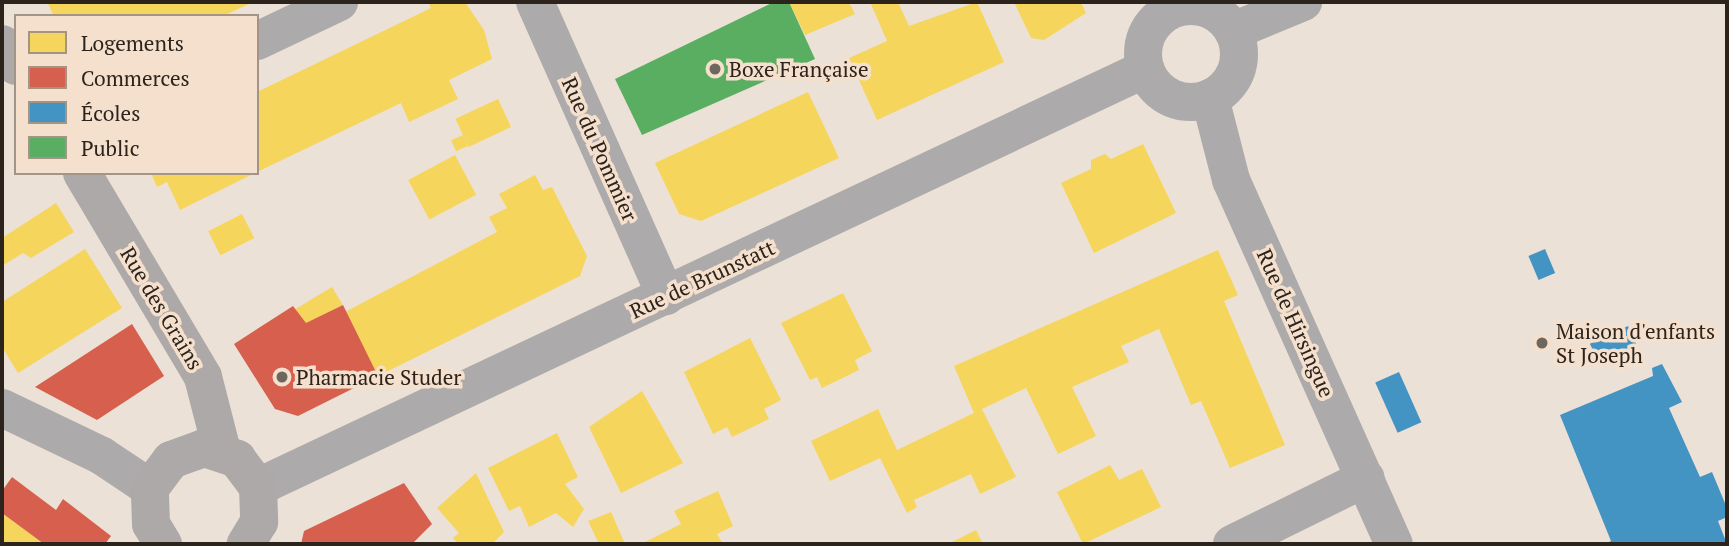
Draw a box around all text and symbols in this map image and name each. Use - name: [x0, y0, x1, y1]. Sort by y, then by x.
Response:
- legend: [14, 14, 259, 175]
- text: Logements: [81, 29, 184, 57]
- place label: Boxe Française: [729, 56, 869, 82]
- marker: Boxe Française: [707, 61, 723, 77]
- text: Commerces: [81, 64, 190, 92]
- street label: Rue du Pommier: [557, 73, 643, 225]
- text: Écoles: [81, 99, 140, 127]
- text: Public: [81, 134, 139, 162]
- street label: Rue de Brunstatt: [626, 234, 778, 324]
- street label: Rue des Grains: [116, 242, 208, 374]
- street label: Rue de Hirsingue: [1252, 245, 1340, 401]
- place label: Maison d'enfants St Joseph: [1556, 318, 1715, 368]
- marker: Maison d'enfants St Joseph: [1534, 335, 1550, 351]
- place label: Pharmacie Studer: [296, 364, 461, 390]
- marker: Pharmacie Studer: [274, 369, 290, 385]

